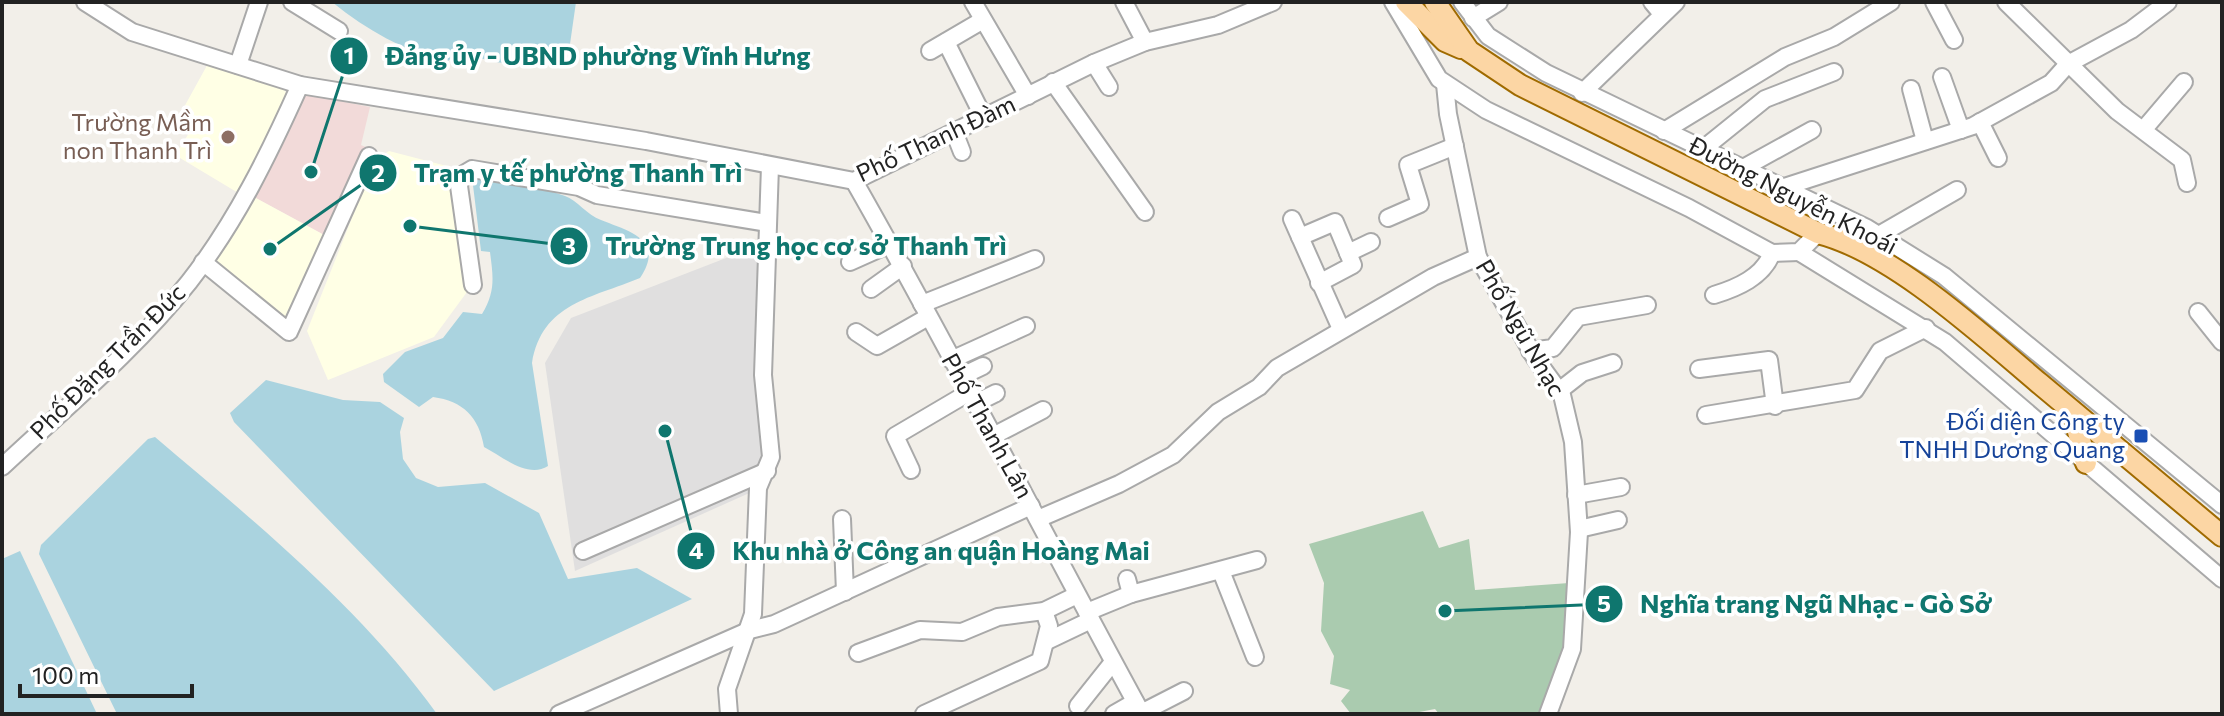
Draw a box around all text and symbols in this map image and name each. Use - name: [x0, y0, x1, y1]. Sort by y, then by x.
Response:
- callout: Đảng ủy - UBND phường Vĩnh Hưng: [329, 31, 827, 81]
- text: Đảng ủy - UBND phường Vĩnh Hưng: [384, 39, 811, 70]
- text: 1: [344, 40, 354, 69]
- street label: Phố Thanh Đàm: [851, 88, 1020, 187]
- place label: Trường Mầm non Thanh Trì: [63, 107, 212, 164]
- marker: Trường Mầm non Thanh Trì: [219, 128, 237, 146]
- street label: Đường Nguyễn Khoái: [1684, 129, 1903, 260]
- callout: Trạm y tế phường Thanh Trì: [358, 148, 759, 198]
- text: Trạm y tế phường Thanh Trì: [413, 156, 743, 188]
- text: 2: [371, 158, 385, 187]
- callout: Trường Trung học cơ sở Thanh Trì: [549, 221, 1023, 271]
- text: Trường Trung học cơ sở Thanh Trì: [605, 229, 1007, 261]
- text: 3: [562, 231, 576, 260]
- street label: Phố Ngũ Nhạc: [1470, 254, 1572, 401]
- street label: Phố Đặng Trần Đức: [23, 277, 191, 445]
- street label: Phố Thanh Lân: [936, 348, 1040, 503]
- place label: Đối diện Công ty TNHH Dương Quang: [1899, 406, 2125, 463]
- marker: Đối diện Công ty TNHH Dương Quang: [2132, 427, 2150, 445]
- callout: Khu nhà ở Công an quận Hoàng Mai: [676, 526, 1166, 576]
- text: Khu nhà ở Công an quận Hoàng Mai: [732, 534, 1150, 566]
- text: 4: [689, 535, 704, 564]
- callout: Nghĩa trang Ngũ Nhạc - Gò Sở: [1584, 579, 2008, 629]
- text: Nghĩa trang Ngũ Nhạc - Gò Sở: [1640, 587, 1993, 619]
- text: 5: [1597, 588, 1611, 617]
- scale bar: [20, 648, 192, 698]
- text: 100 m: [32, 660, 99, 689]

